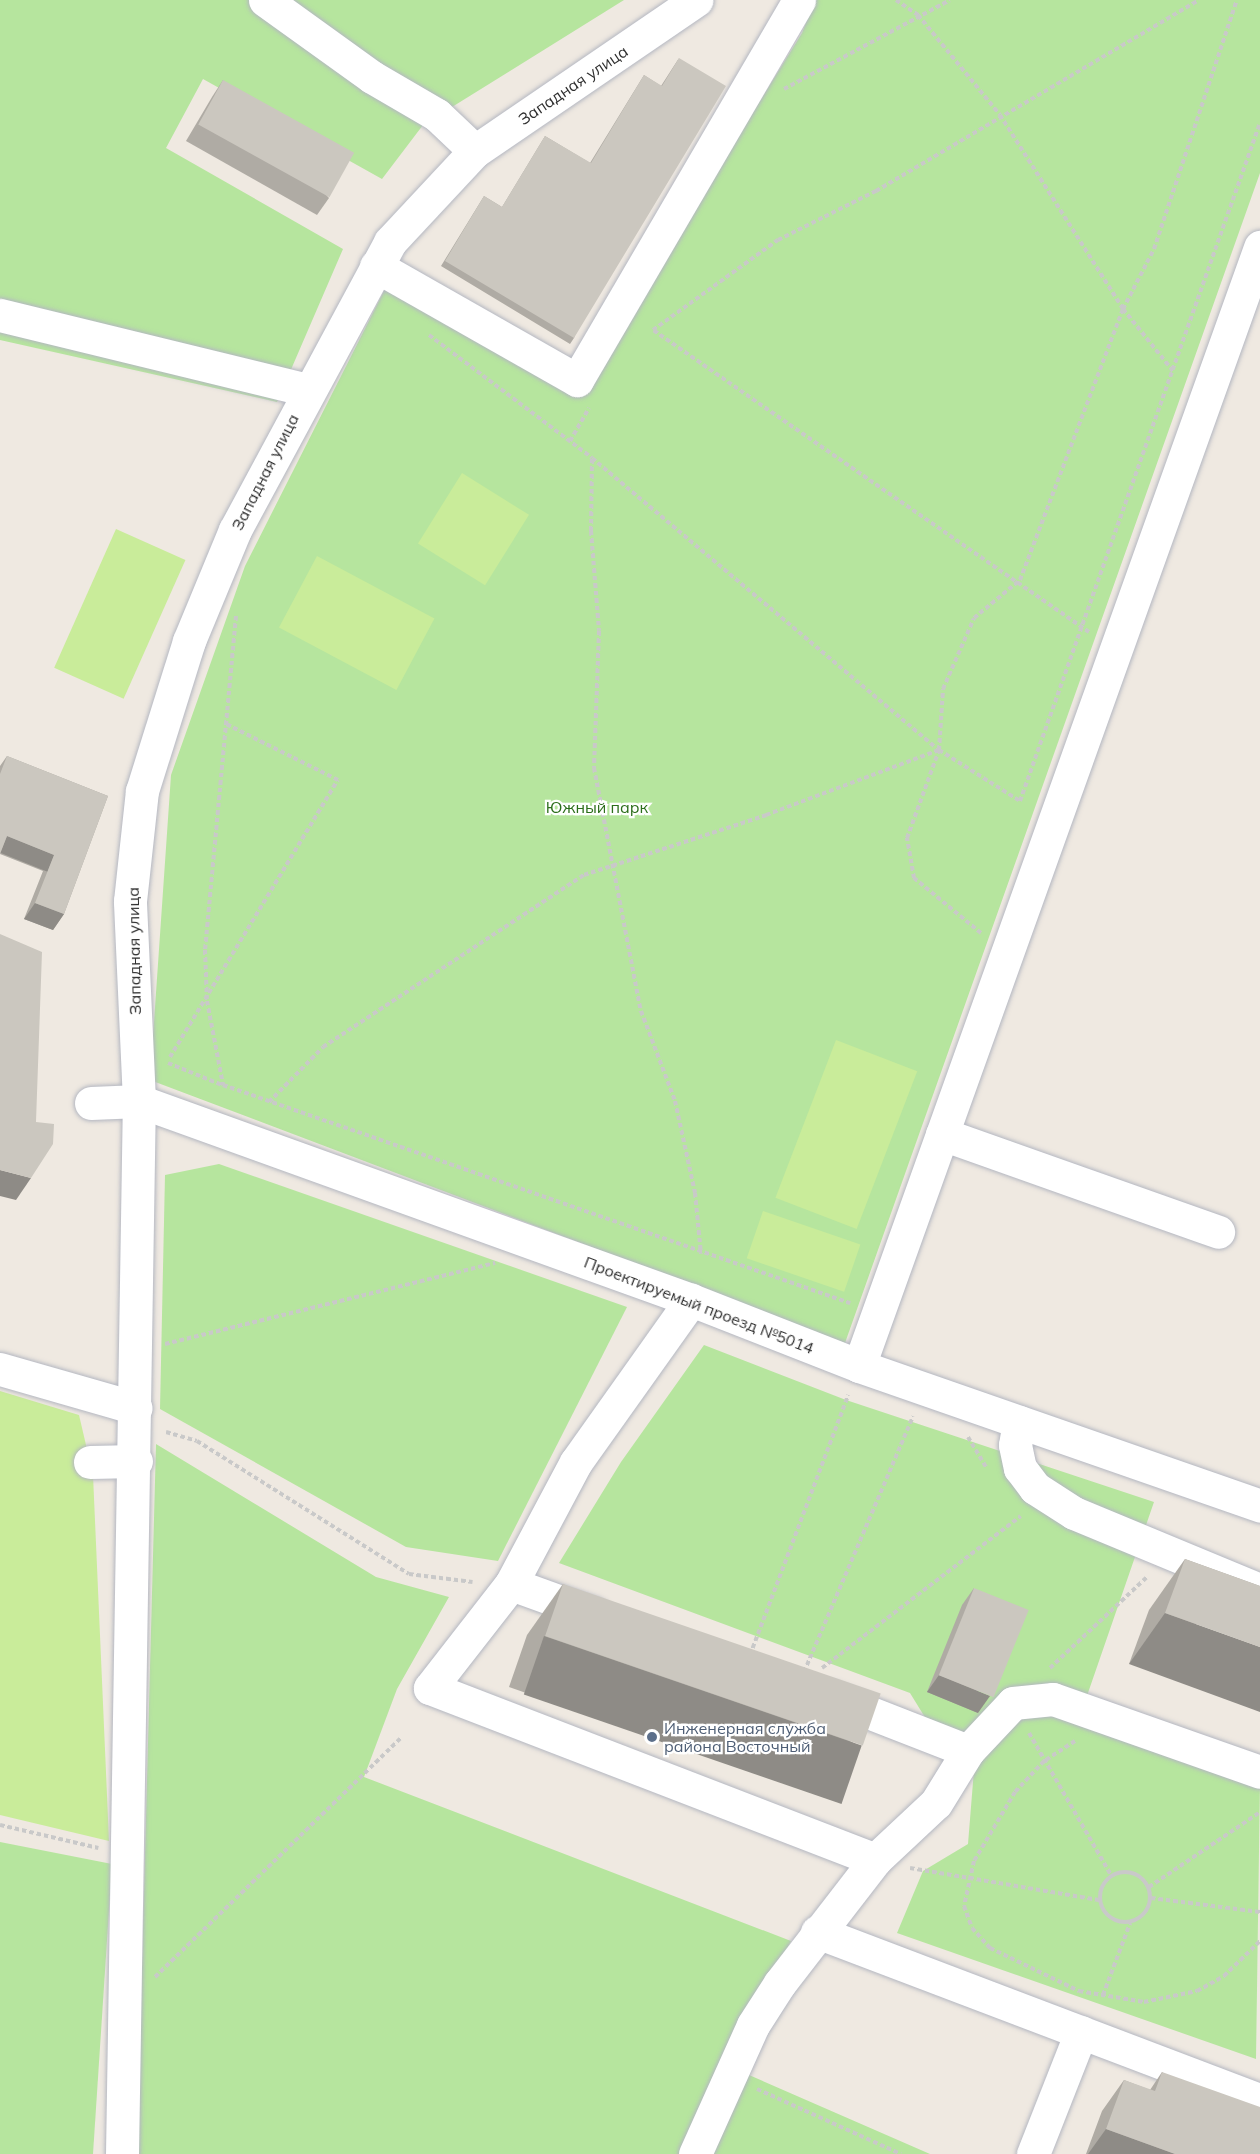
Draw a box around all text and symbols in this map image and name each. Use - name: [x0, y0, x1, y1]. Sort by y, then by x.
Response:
- street label: Западная улица: [515, 41, 631, 129]
- street label: Западная улица: [227, 411, 303, 533]
- park label: Южный парк: [546, 797, 648, 817]
- street label: Западная улица: [123, 887, 145, 1015]
- street label: Проектируемый проезд №5014: [581, 1252, 817, 1358]
- place label: Инженерная служба района Восточный: [664, 1718, 826, 1756]
- marker: Инженерная служба района Восточный: [645, 1730, 659, 1744]

